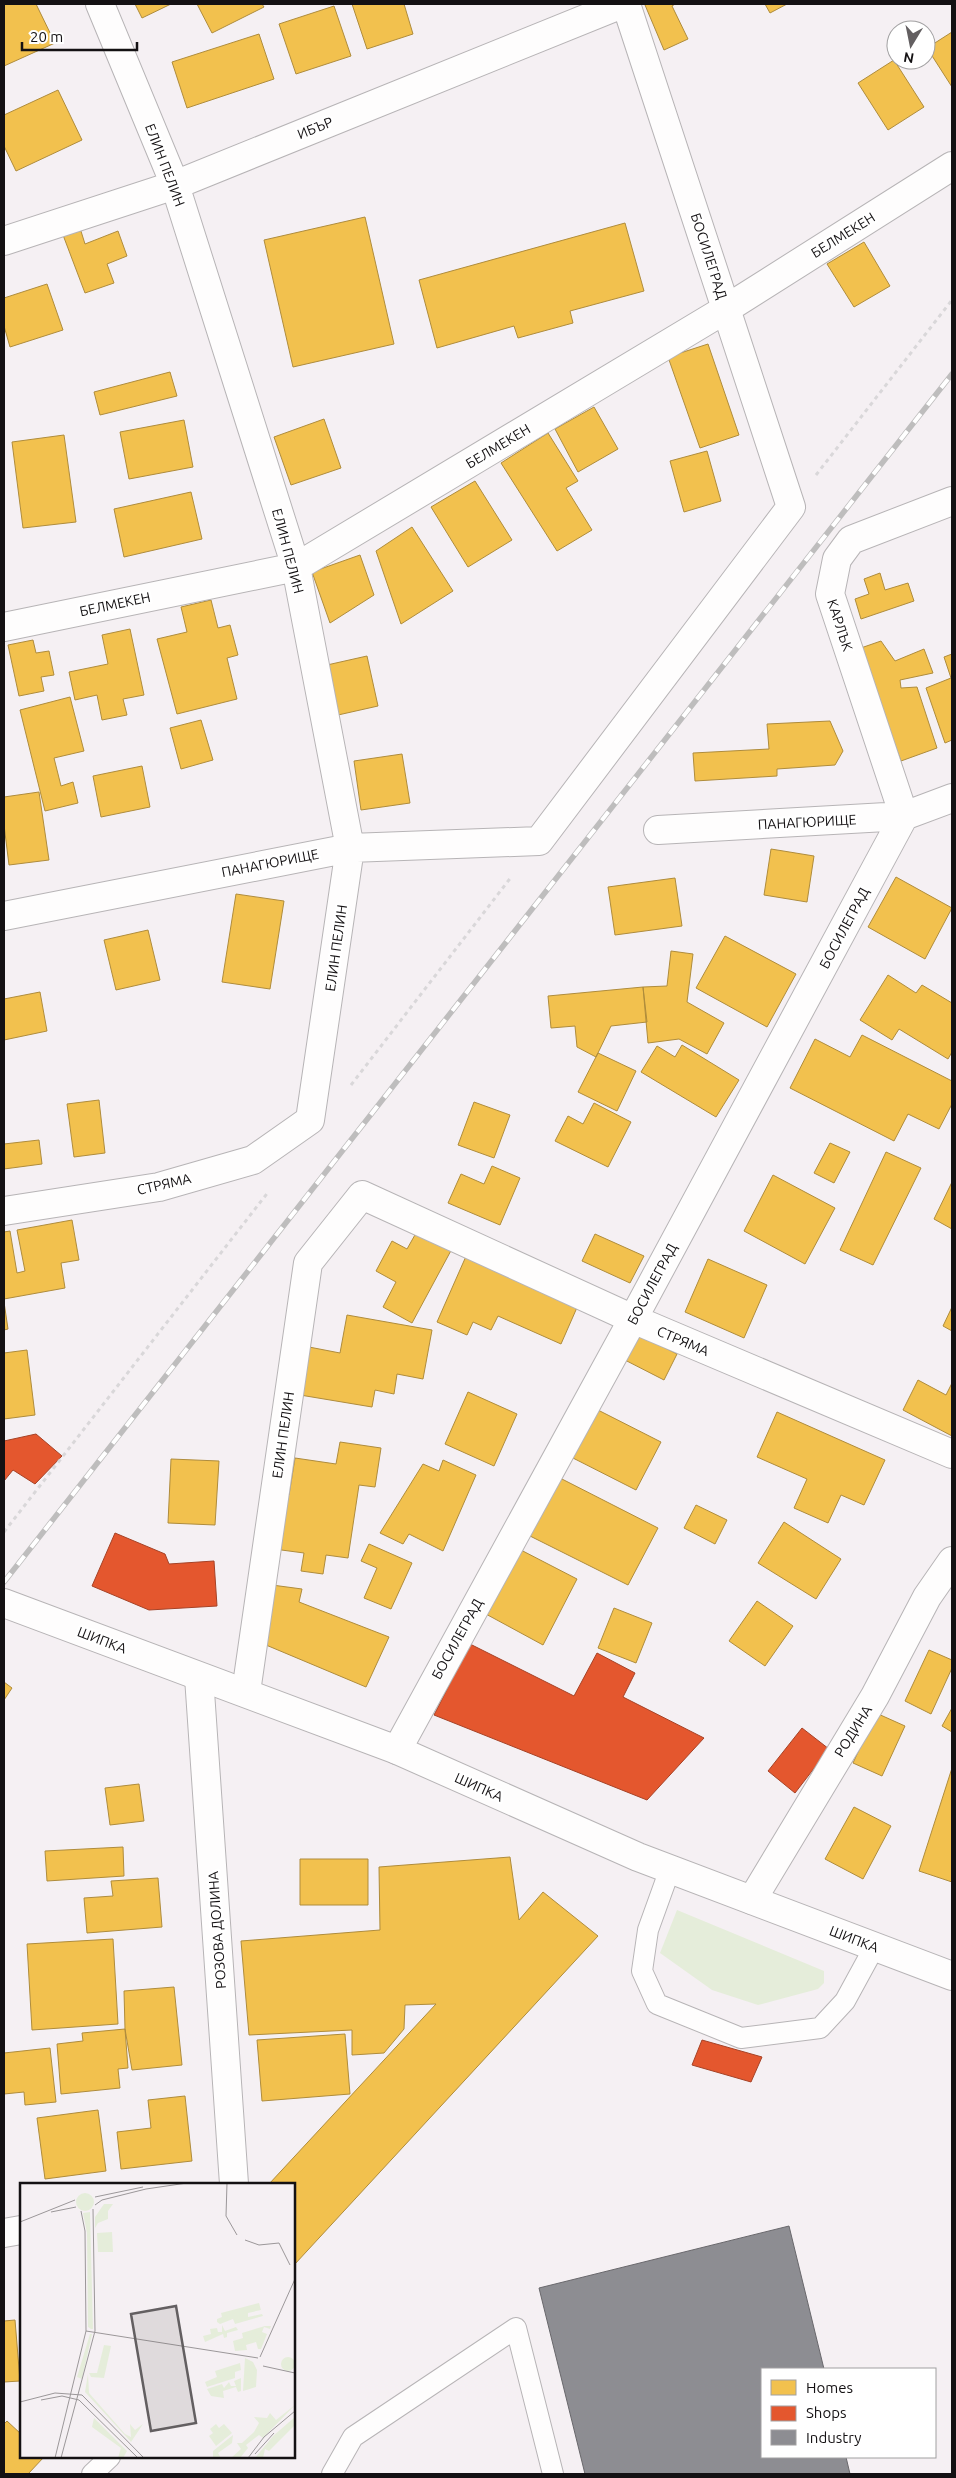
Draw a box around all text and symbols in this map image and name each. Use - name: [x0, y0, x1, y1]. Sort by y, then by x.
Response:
- scale bar: [22, 20, 138, 52]
- north arrow: [886, 20, 936, 70]
- text: 20 m: [30, 28, 63, 45]
- text: N: [902, 49, 915, 67]
- street label: ИБЪР: [295, 114, 335, 142]
- street label: ЕЛИН ПЕЛИН: [142, 121, 188, 209]
- street label: БЕЛМЕКЕН: [808, 209, 878, 261]
- street label: БОСИЛЕГРАД: [688, 211, 731, 301]
- street label: БЕЛМЕКЕН: [463, 421, 533, 471]
- street label: ЕЛИН ПЕЛИН: [269, 507, 307, 595]
- street label: БЕЛМЕКЕН: [78, 589, 152, 619]
- street label: КАРЛЪК: [824, 597, 856, 654]
- street label: ПАНАГЮРИЩЕ: [757, 811, 857, 833]
- street label: ПАНАГЮРИЩЕ: [220, 846, 320, 880]
- street label: БОСИЛЕГРАД: [816, 884, 872, 971]
- street label: ЕЛИН ПЕЛИН: [322, 904, 350, 992]
- street label: СТРЯМА: [135, 1170, 193, 1198]
- street label: БОСИЛЕГРАД: [624, 1240, 680, 1327]
- street label: СТРЯМА: [655, 1323, 711, 1359]
- street label: ЕЛИН ПЕЛИН: [269, 1391, 297, 1479]
- street label: БОСИЛЕГРАД: [428, 1596, 486, 1682]
- street label: ШИПКА: [75, 1623, 129, 1657]
- street label: РОДИНА: [831, 1702, 875, 1760]
- street label: ШИПКА: [452, 1769, 506, 1805]
- street label: РОЗОВА ДОЛИНА: [205, 1871, 229, 1989]
- street label: ШИПКА: [827, 1922, 881, 1956]
- inset map: [20, 2183, 295, 2458]
- legend: [761, 2368, 936, 2458]
- text: Homes: [806, 2379, 853, 2396]
- text: Shops: [806, 2404, 847, 2421]
- text: Industry: [806, 2429, 861, 2446]

